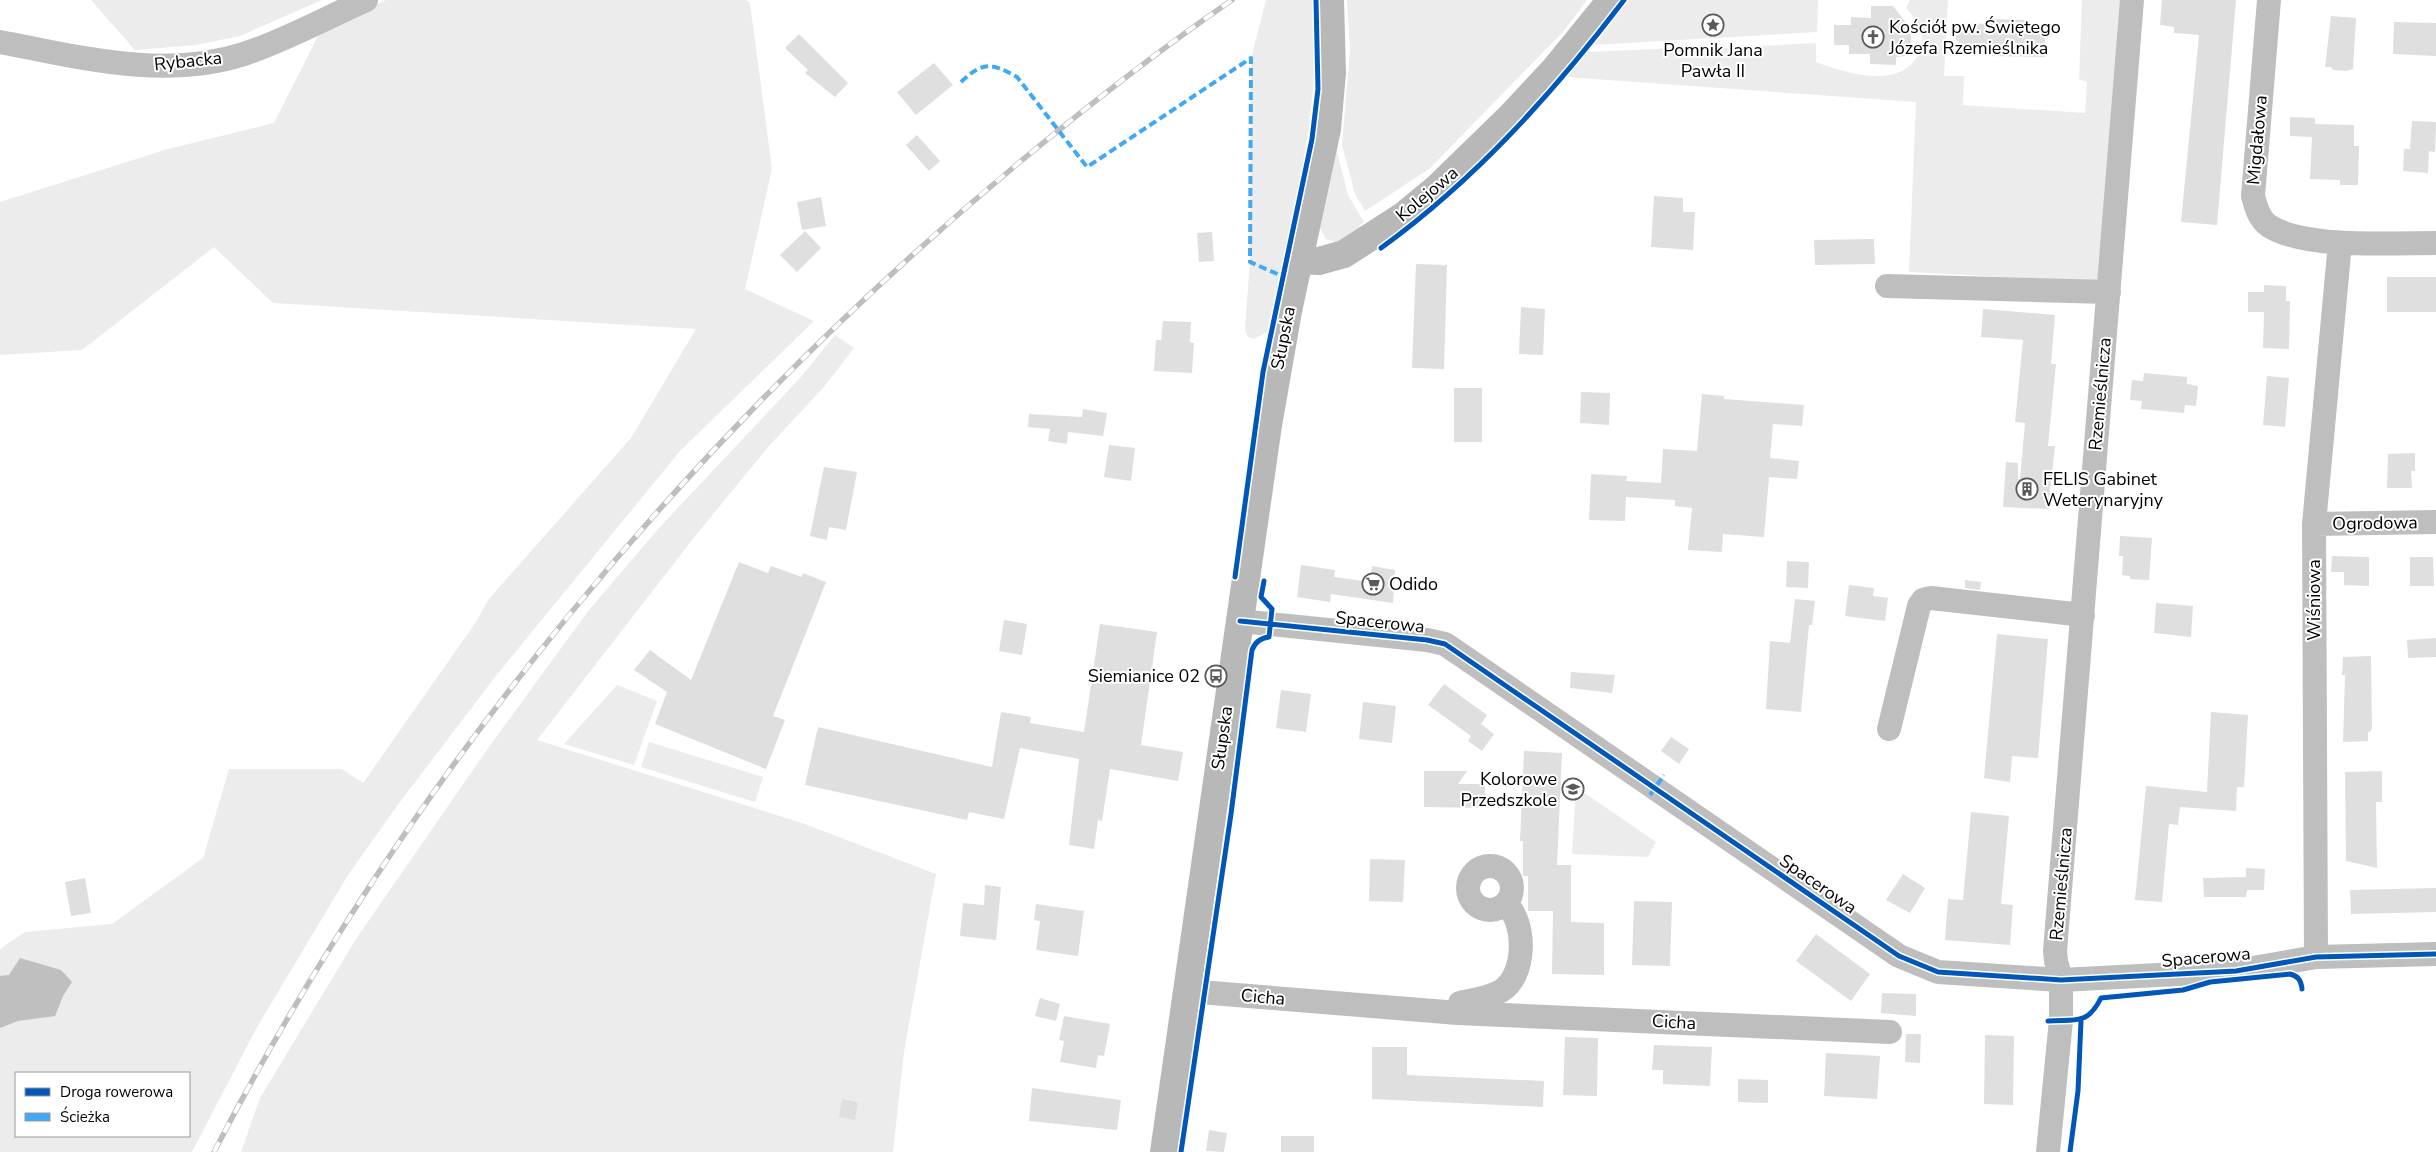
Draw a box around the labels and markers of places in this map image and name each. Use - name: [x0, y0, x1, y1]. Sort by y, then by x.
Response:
- place icon: Pomnik Jana Pawła II: [1701, 13, 1725, 37]
- place label: Kościół pw. Świętego Józefa Rzemieślnika: [1888, 15, 2061, 60]
- church icon: Kościół pw. Świętego Józefa Rzemieślnika: [1861, 25, 1885, 49]
- place label: Pomnik Jana Pawła II: [1663, 38, 1763, 83]
- place label: FELIS Gabinet Weterynaryjny: [2043, 467, 2164, 512]
- building icon: FELIS Gabinet Weterynaryjny: [2015, 477, 2039, 501]
- supermarket icon: Odido: [1361, 572, 1385, 596]
- place label: Odido: [1389, 572, 1438, 596]
- place label: Siemianice 02: [1088, 664, 1200, 688]
- bus stop icon: Siemianice 02: [1204, 664, 1228, 688]
- place label: Kolorowe Przedszkole: [1461, 767, 1557, 812]
- school or university icon: Kolorowe Przedszkole: [1561, 777, 1585, 801]

